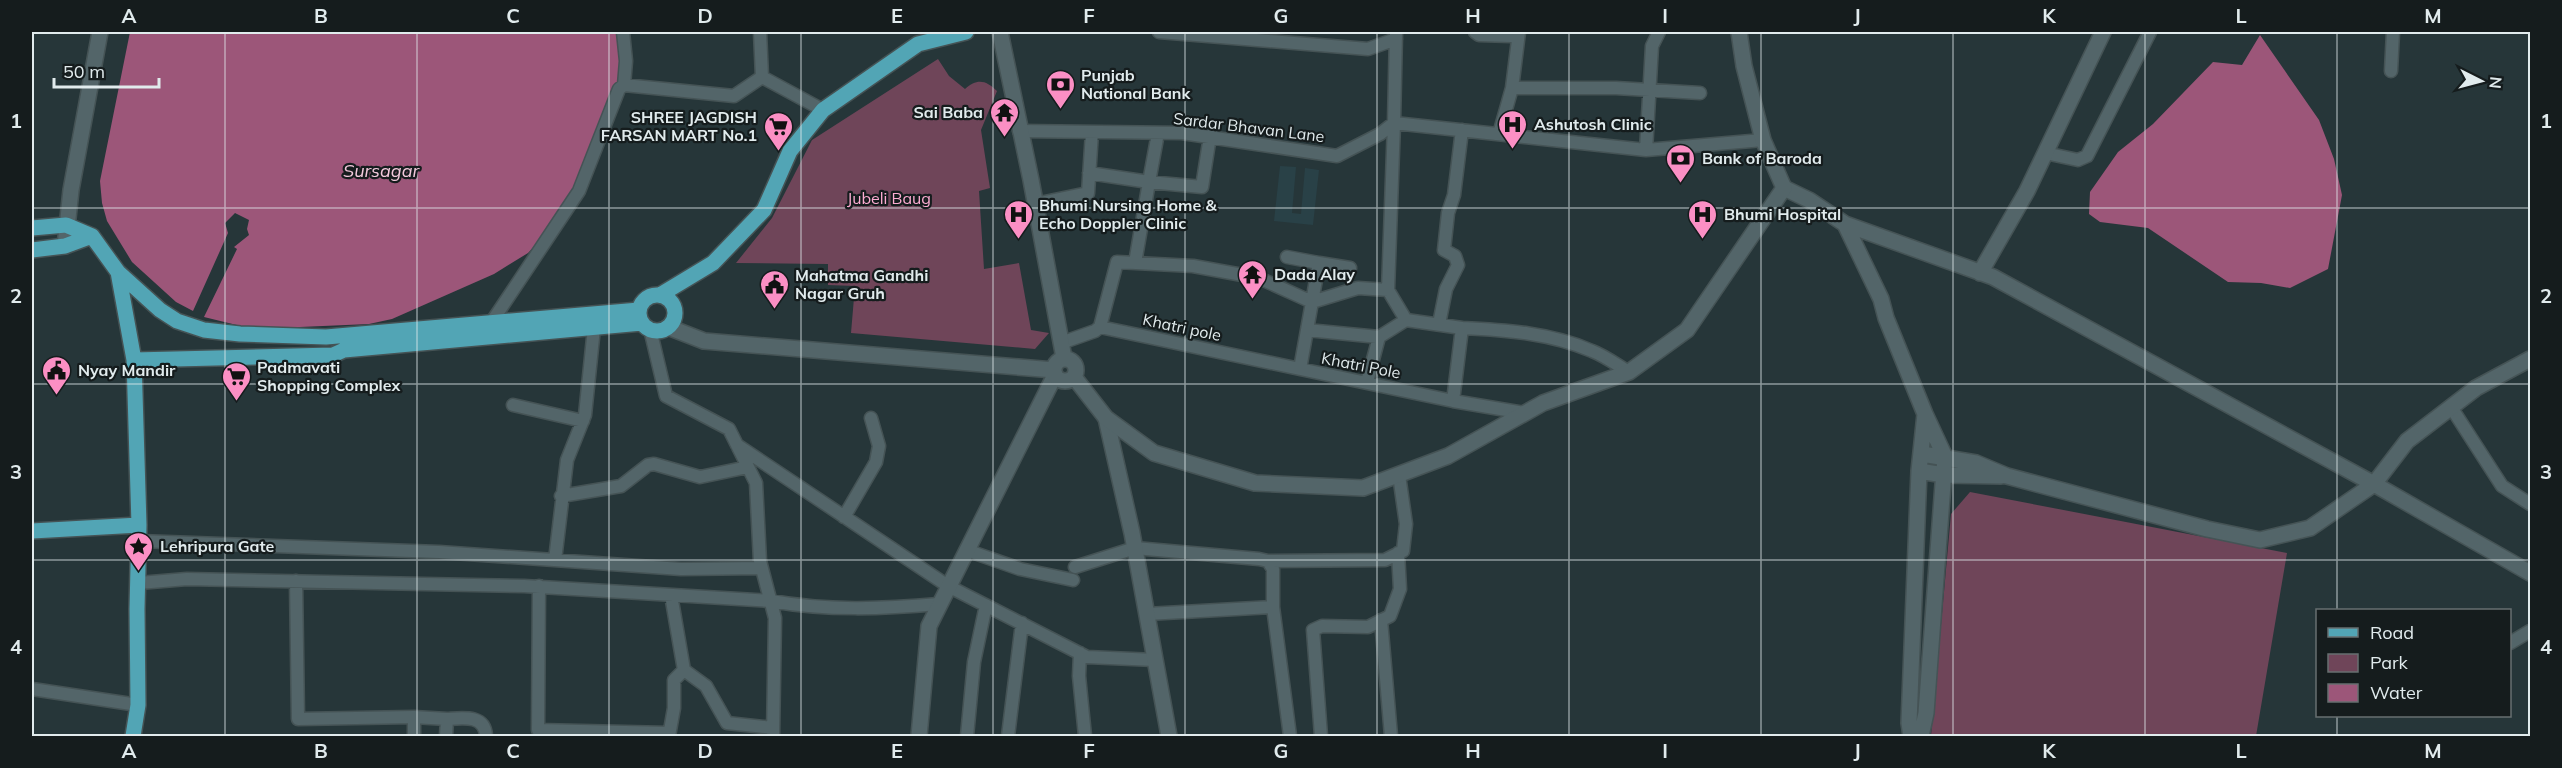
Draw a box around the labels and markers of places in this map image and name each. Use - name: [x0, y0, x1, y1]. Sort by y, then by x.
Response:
- place label: Punjab National Bank: [1081, 65, 1191, 103]
- bank icon: Punjab National Bank: [1044, 68, 1076, 110]
- temple icon: Sai Baba: [988, 96, 1020, 138]
- place label: Sai Baba: [913, 102, 983, 122]
- place label: SHREE JAGDISH FARSAN MART No.1: [601, 107, 757, 145]
- hospital icon: Ashutosh Clinic: [1497, 108, 1529, 150]
- supermarket icon: SHREE JAGDISH FARSAN MART No.1: [762, 110, 794, 152]
- place label: Ashutosh Clinic: [1534, 114, 1652, 134]
- bank icon: Bank of Baroda: [1665, 142, 1697, 184]
- place label: Bank of Baroda: [1702, 148, 1822, 168]
- place label: Bhumi Nursing Home & Echo Doppler Clinic: [1039, 195, 1218, 233]
- hospital icon: Bhumi Nursing Home & Echo Doppler Clinic: [1002, 198, 1034, 240]
- hospital icon: Bhumi Hospital: [1687, 198, 1719, 240]
- place label: Bhumi Hospital: [1724, 204, 1841, 224]
- temple icon: Dada Alay: [1237, 258, 1269, 300]
- place label: Dada Alay: [1274, 264, 1355, 284]
- place label: Mahatma Gandhi Nagar Gruh: [795, 265, 928, 303]
- public building icon: Mahatma Gandhi Nagar Gruh: [758, 268, 790, 310]
- public building icon: Nyay Mandir: [41, 354, 73, 396]
- place label: Padmavati Shopping Complex: [257, 357, 401, 395]
- place label: Nyay Mandir: [78, 360, 176, 380]
- supermarket icon: Padmavati Shopping Complex: [220, 360, 252, 402]
- place icon: Lehripura Gate: [123, 530, 155, 572]
- place label: Lehripura Gate: [160, 536, 274, 556]

